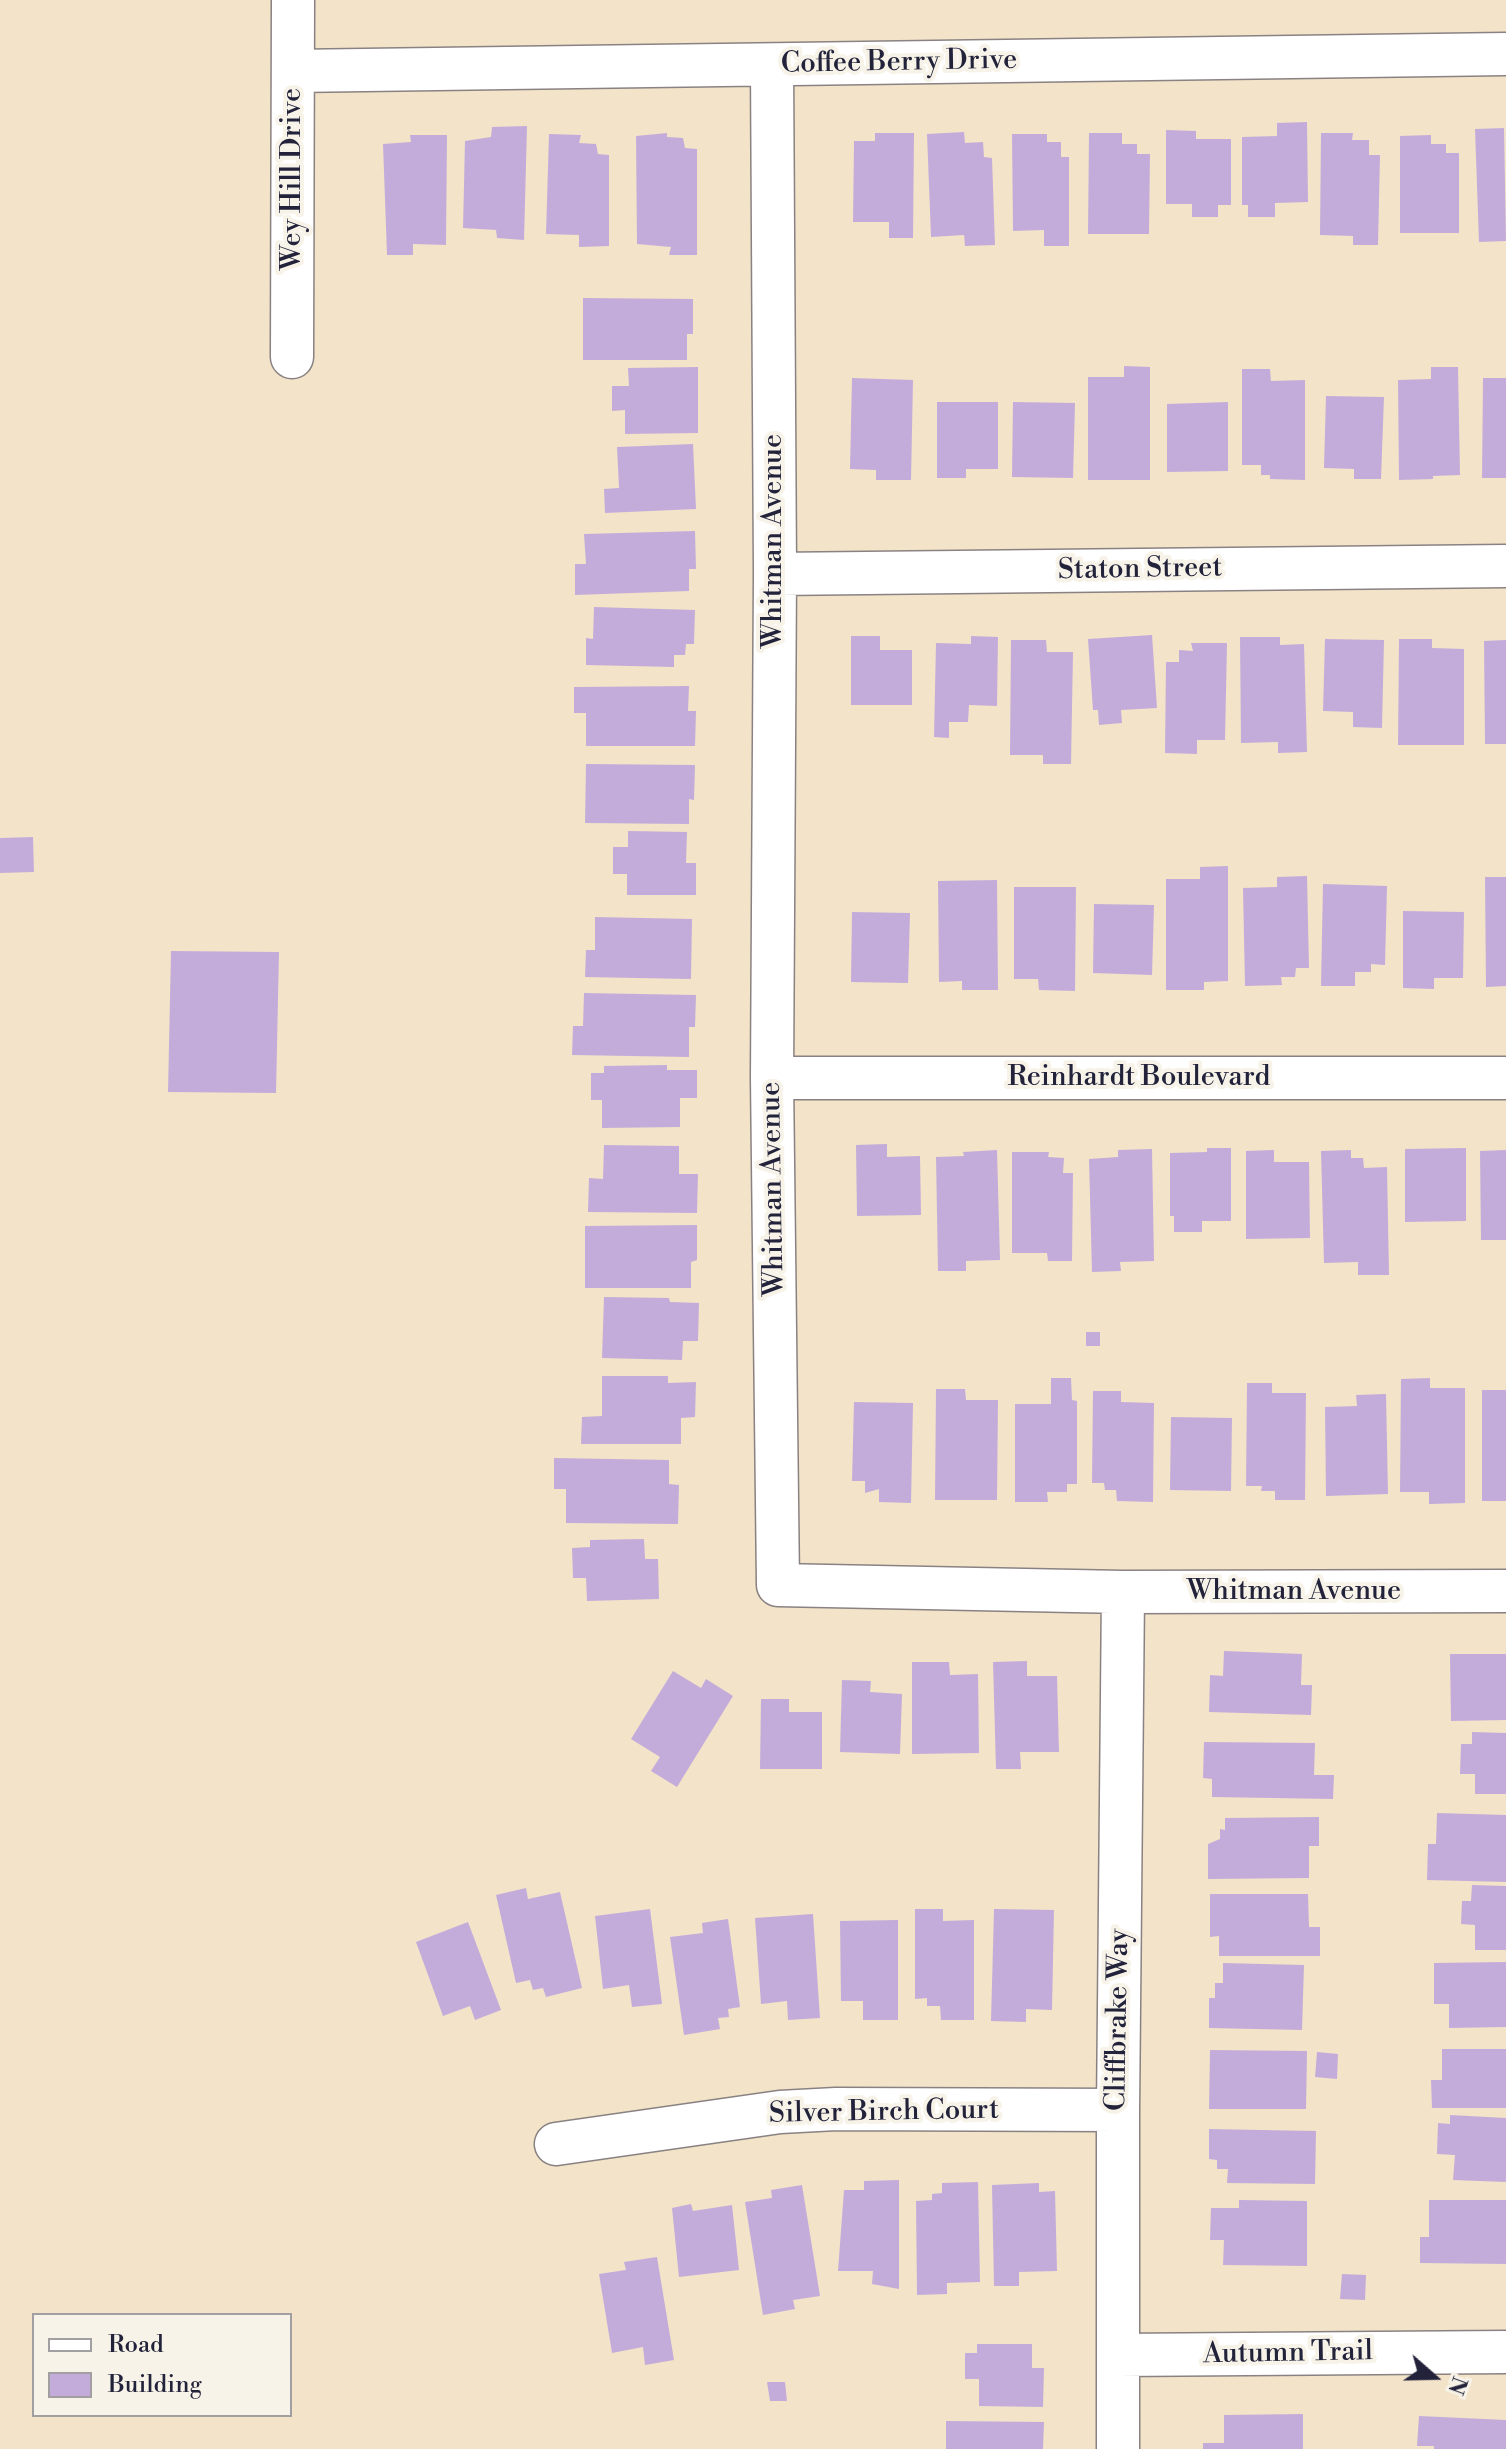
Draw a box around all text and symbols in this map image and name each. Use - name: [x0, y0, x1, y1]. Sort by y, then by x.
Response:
- street label: Coffee Berry Drive: [781, 44, 1017, 82]
- street label: Wey Hill Drive: [276, 88, 310, 270]
- street label: Whitman Avenue: [757, 434, 791, 648]
- street label: Staton Street: [1058, 552, 1222, 588]
- street label: Reinhardt Boulevard: [1008, 1061, 1270, 1095]
- street label: Whitman Avenue: [755, 1082, 793, 1296]
- street label: Whitman Avenue: [1187, 1575, 1401, 1609]
- street label: Cliffbrake Way: [1101, 1929, 1137, 2111]
- street label: Silver Birch Court: [769, 2094, 999, 2132]
- legend: [32, 2313, 292, 2417]
- text: Road: [108, 2330, 164, 2360]
- street label: Autumn Trail: [1203, 2336, 1373, 2372]
- north arrow: [1394, 2337, 1474, 2417]
- text: Building: [108, 2370, 202, 2400]
- text: N: [1441, 2373, 1473, 2398]

